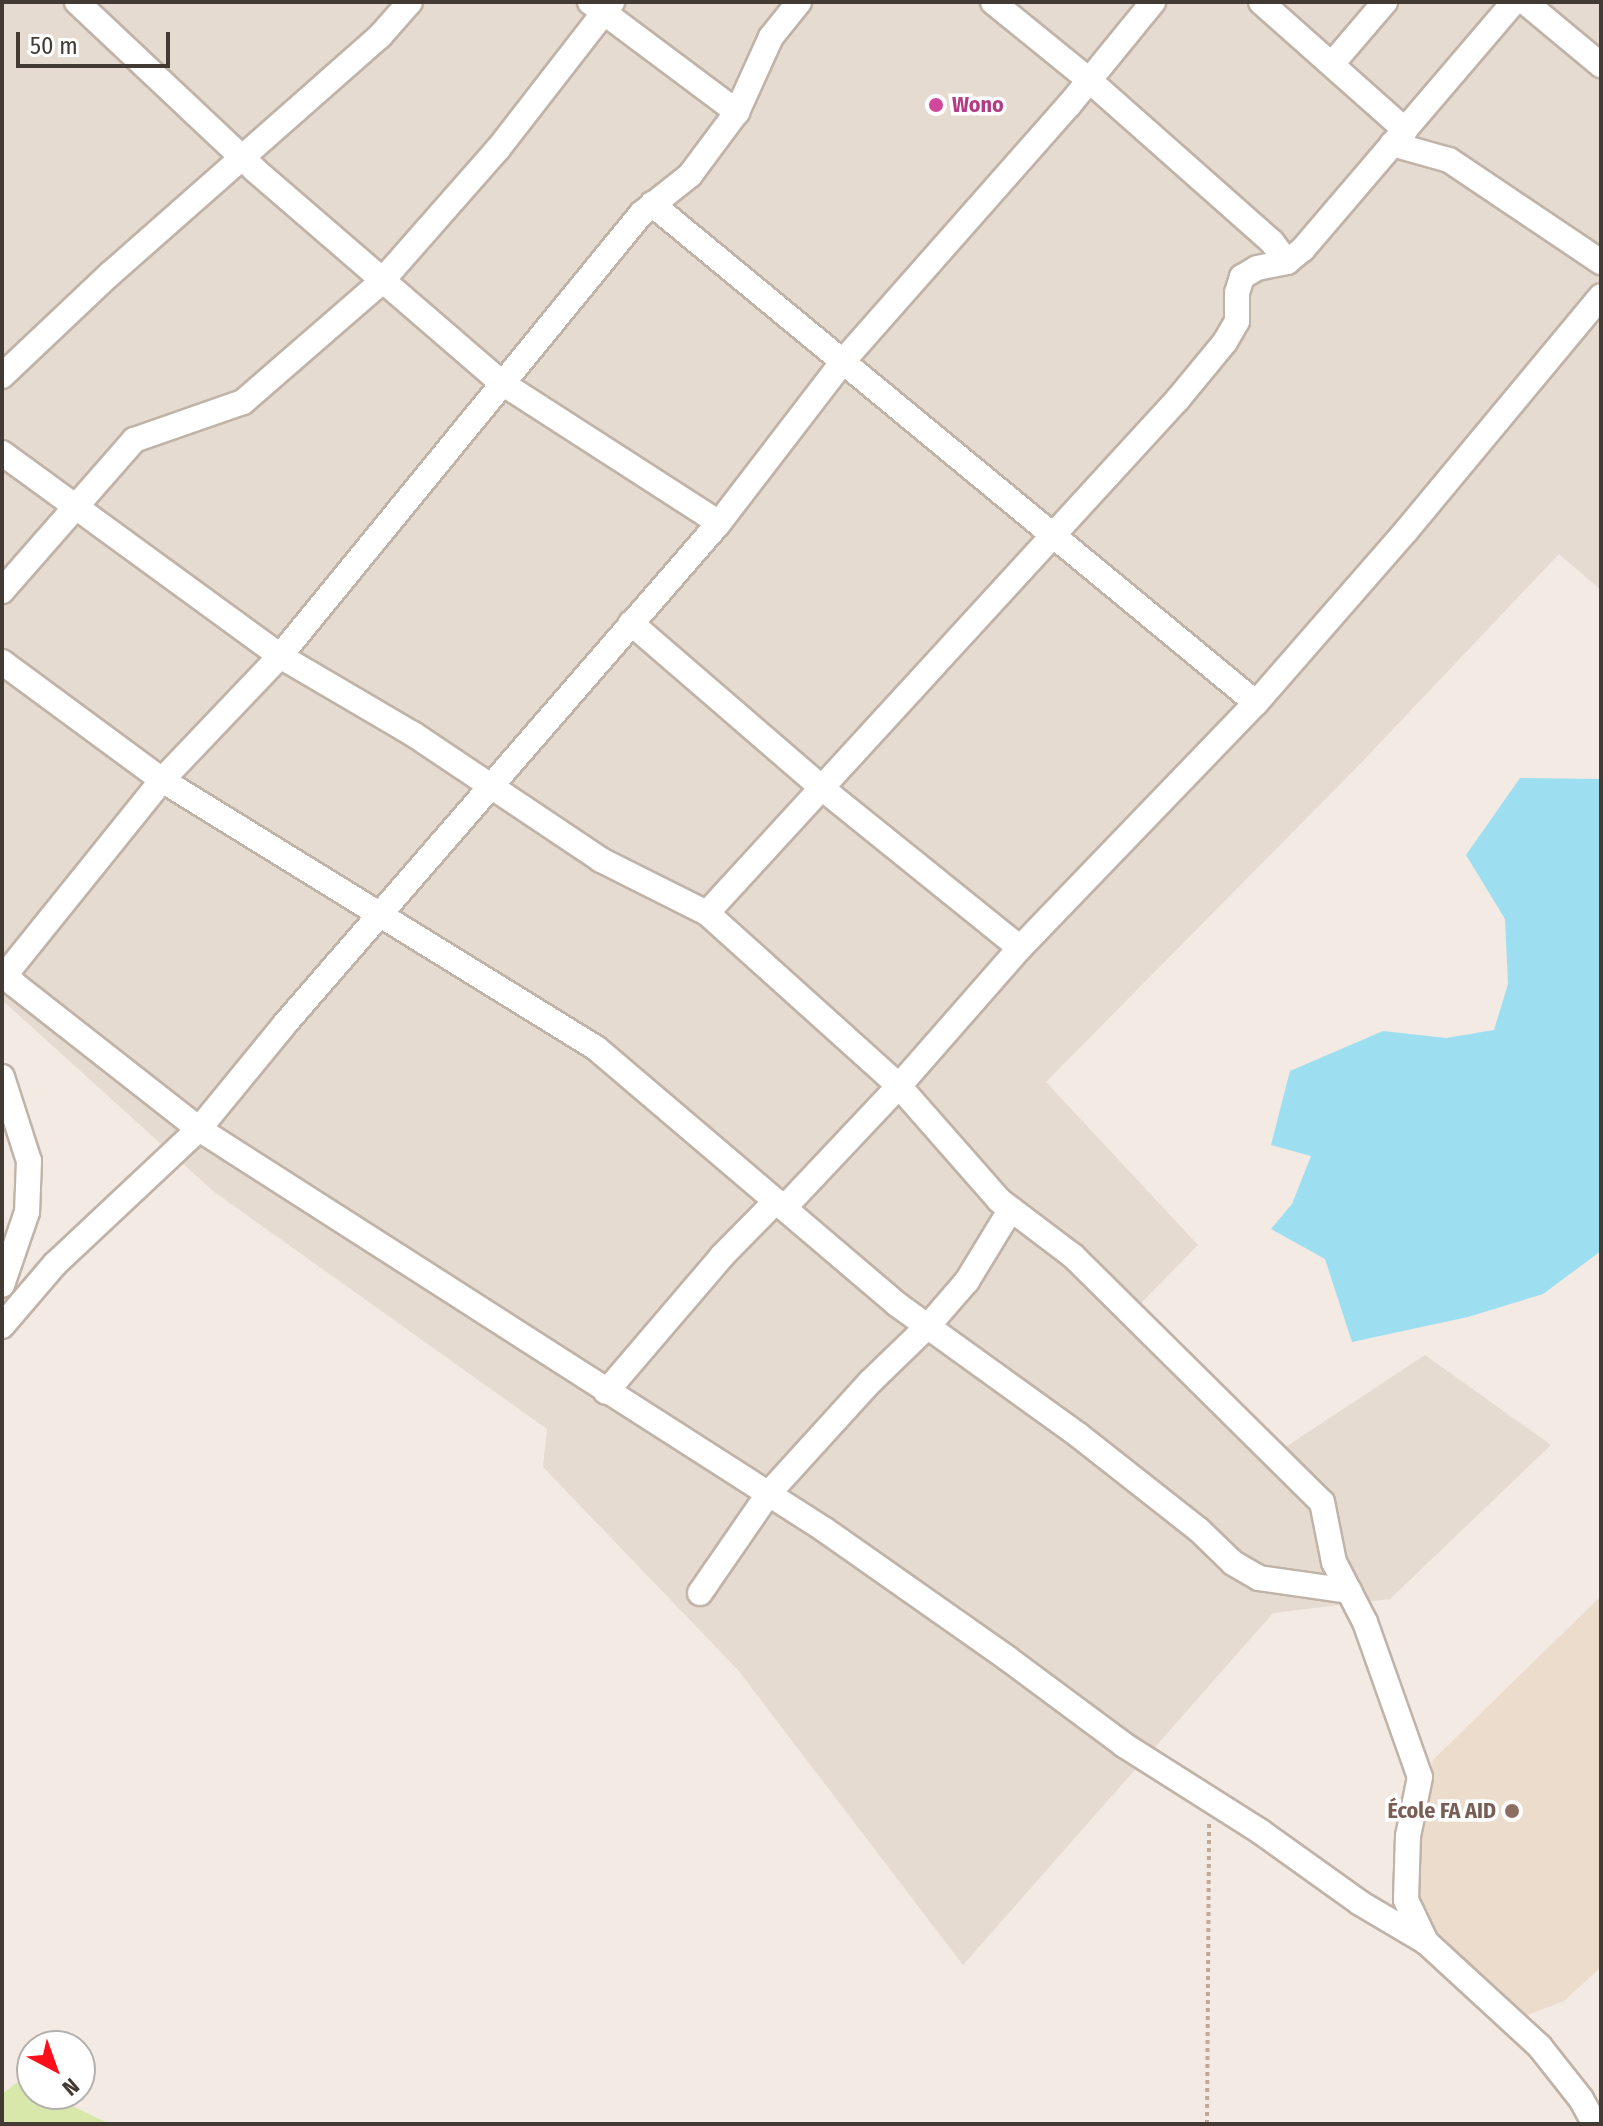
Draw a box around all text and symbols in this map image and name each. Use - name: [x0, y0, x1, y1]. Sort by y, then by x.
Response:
- scale bar: [20, 16, 174, 66]
- text: 50 m: [30, 32, 78, 60]
- place label: Wono: [952, 92, 1004, 118]
- marker: Wono: [927, 96, 945, 114]
- place label: École FA AID: [1387, 1798, 1496, 1824]
- marker: École FA AID: [1503, 1802, 1521, 1820]
- north arrow: [16, 2030, 96, 2110]
- text: N: [57, 2072, 85, 2101]

